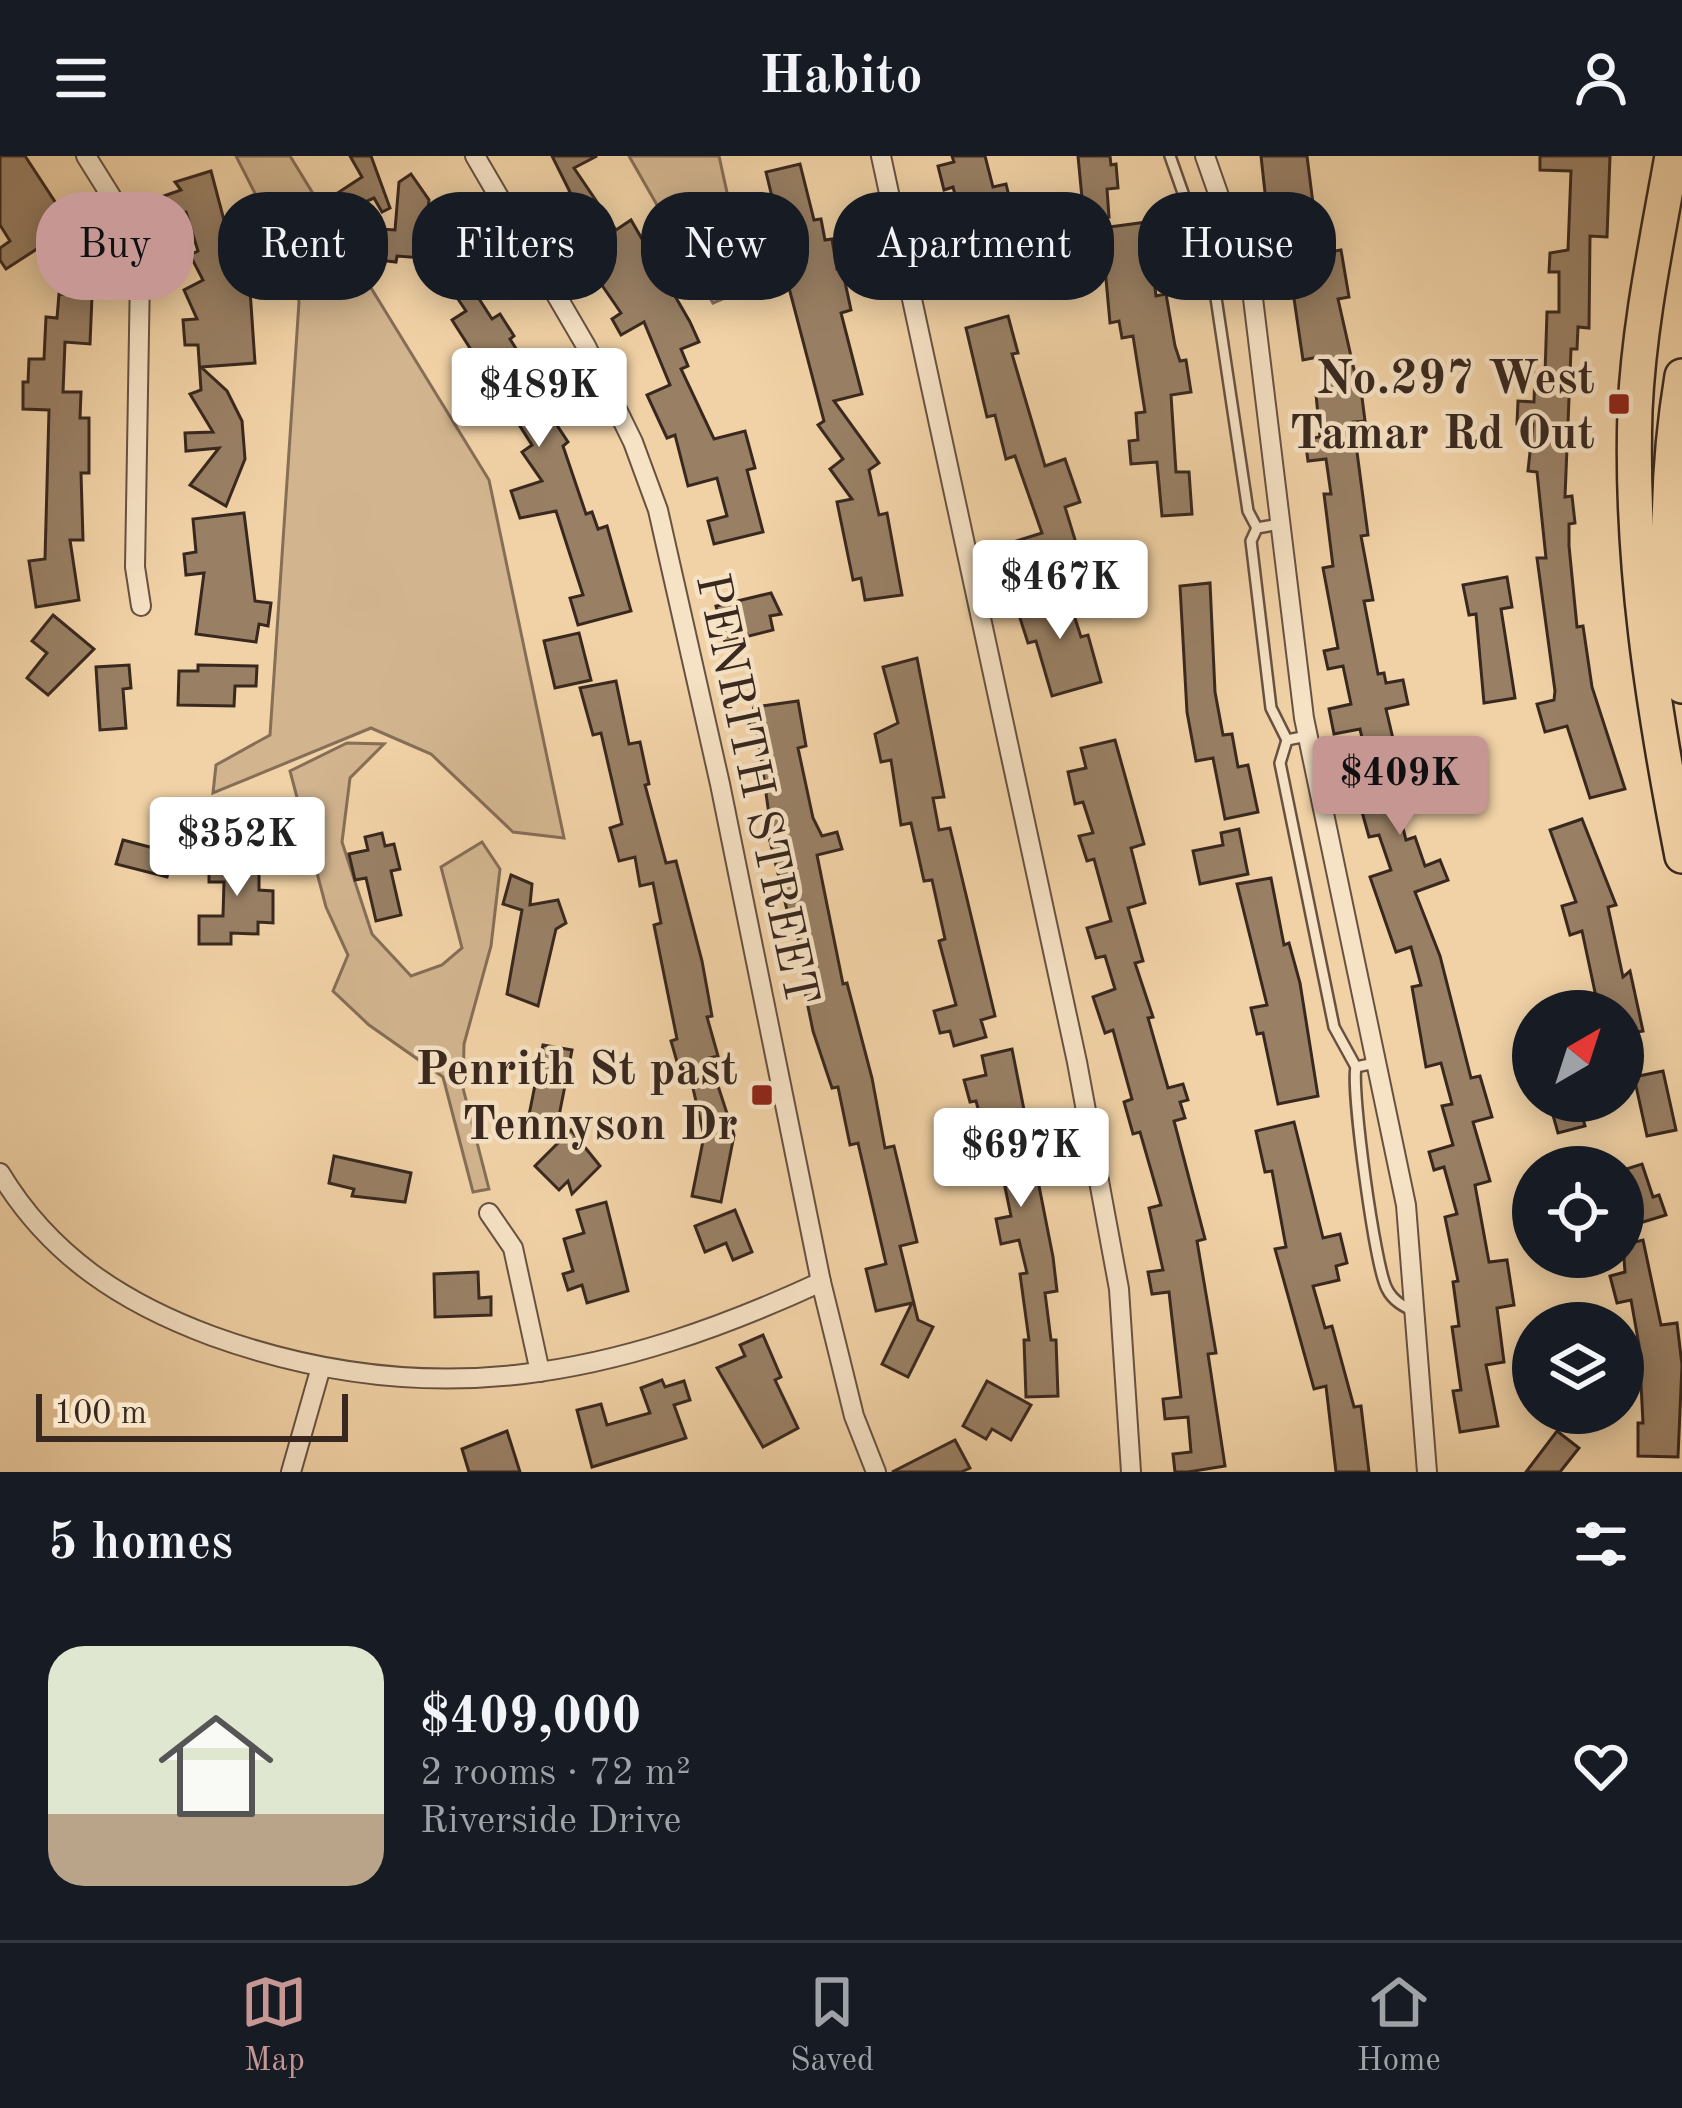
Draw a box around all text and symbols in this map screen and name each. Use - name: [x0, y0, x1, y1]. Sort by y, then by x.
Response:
- icon: menu: [48, 45, 114, 111]
- icon: person: [1568, 45, 1634, 111]
- text: Habito: [759, 51, 923, 105]
- chip: Buy: [36, 192, 194, 300]
- chip: Rent: [218, 192, 388, 300]
- chip: Filters: [412, 192, 617, 300]
- chip: New: [641, 192, 809, 300]
- chip: Apartment: [833, 192, 1114, 300]
- chip: House: [1138, 192, 1336, 300]
- pin: $489K: [455, 348, 623, 450]
- place label: No.297 West Tamar Rd Out: [1289, 356, 1595, 459]
- text: $489K: [479, 367, 599, 406]
- marker: No.297 West Tamar Rd Out: [1606, 391, 1632, 417]
- pin: $467K: [976, 540, 1144, 642]
- text: $467K: [1000, 559, 1120, 598]
- street label: PENRITH STREET: [686, 569, 824, 1010]
- pin: $409K: [1316, 736, 1484, 838]
- text: $409K: [1340, 755, 1460, 794]
- pin: $352K: [153, 797, 321, 899]
- text: $352K: [177, 816, 297, 855]
- north arrow: [1512, 990, 1644, 1122]
- map controls: [1512, 990, 1644, 1434]
- place label: Penrith St past Tennyson Dr: [415, 1047, 738, 1150]
- marker: Penrith St past Tennyson Dr: [749, 1082, 775, 1108]
- pin: $697K: [937, 1108, 1105, 1210]
- text: $697K: [961, 1127, 1081, 1166]
- button: locate: [1512, 1146, 1644, 1278]
- button: layers: [1512, 1302, 1644, 1434]
- scale bar: [36, 1388, 348, 1441]
- text: 100 m: [54, 1398, 147, 1431]
- icon: filters: [1568, 1511, 1634, 1577]
- text: 5 homes: [48, 1519, 233, 1570]
- text: $409,000: [420, 1693, 641, 1744]
- icon: home: [144, 1694, 288, 1838]
- icon: heart: [1568, 1733, 1634, 1799]
- text: 2 rooms · 72 m²: [420, 1754, 691, 1793]
- text: Riverside Drive: [420, 1802, 682, 1841]
- tab: Map: [241, 1969, 307, 2082]
- tab: Saved: [790, 1969, 874, 2082]
- tab: Home: [1357, 1969, 1441, 2082]

